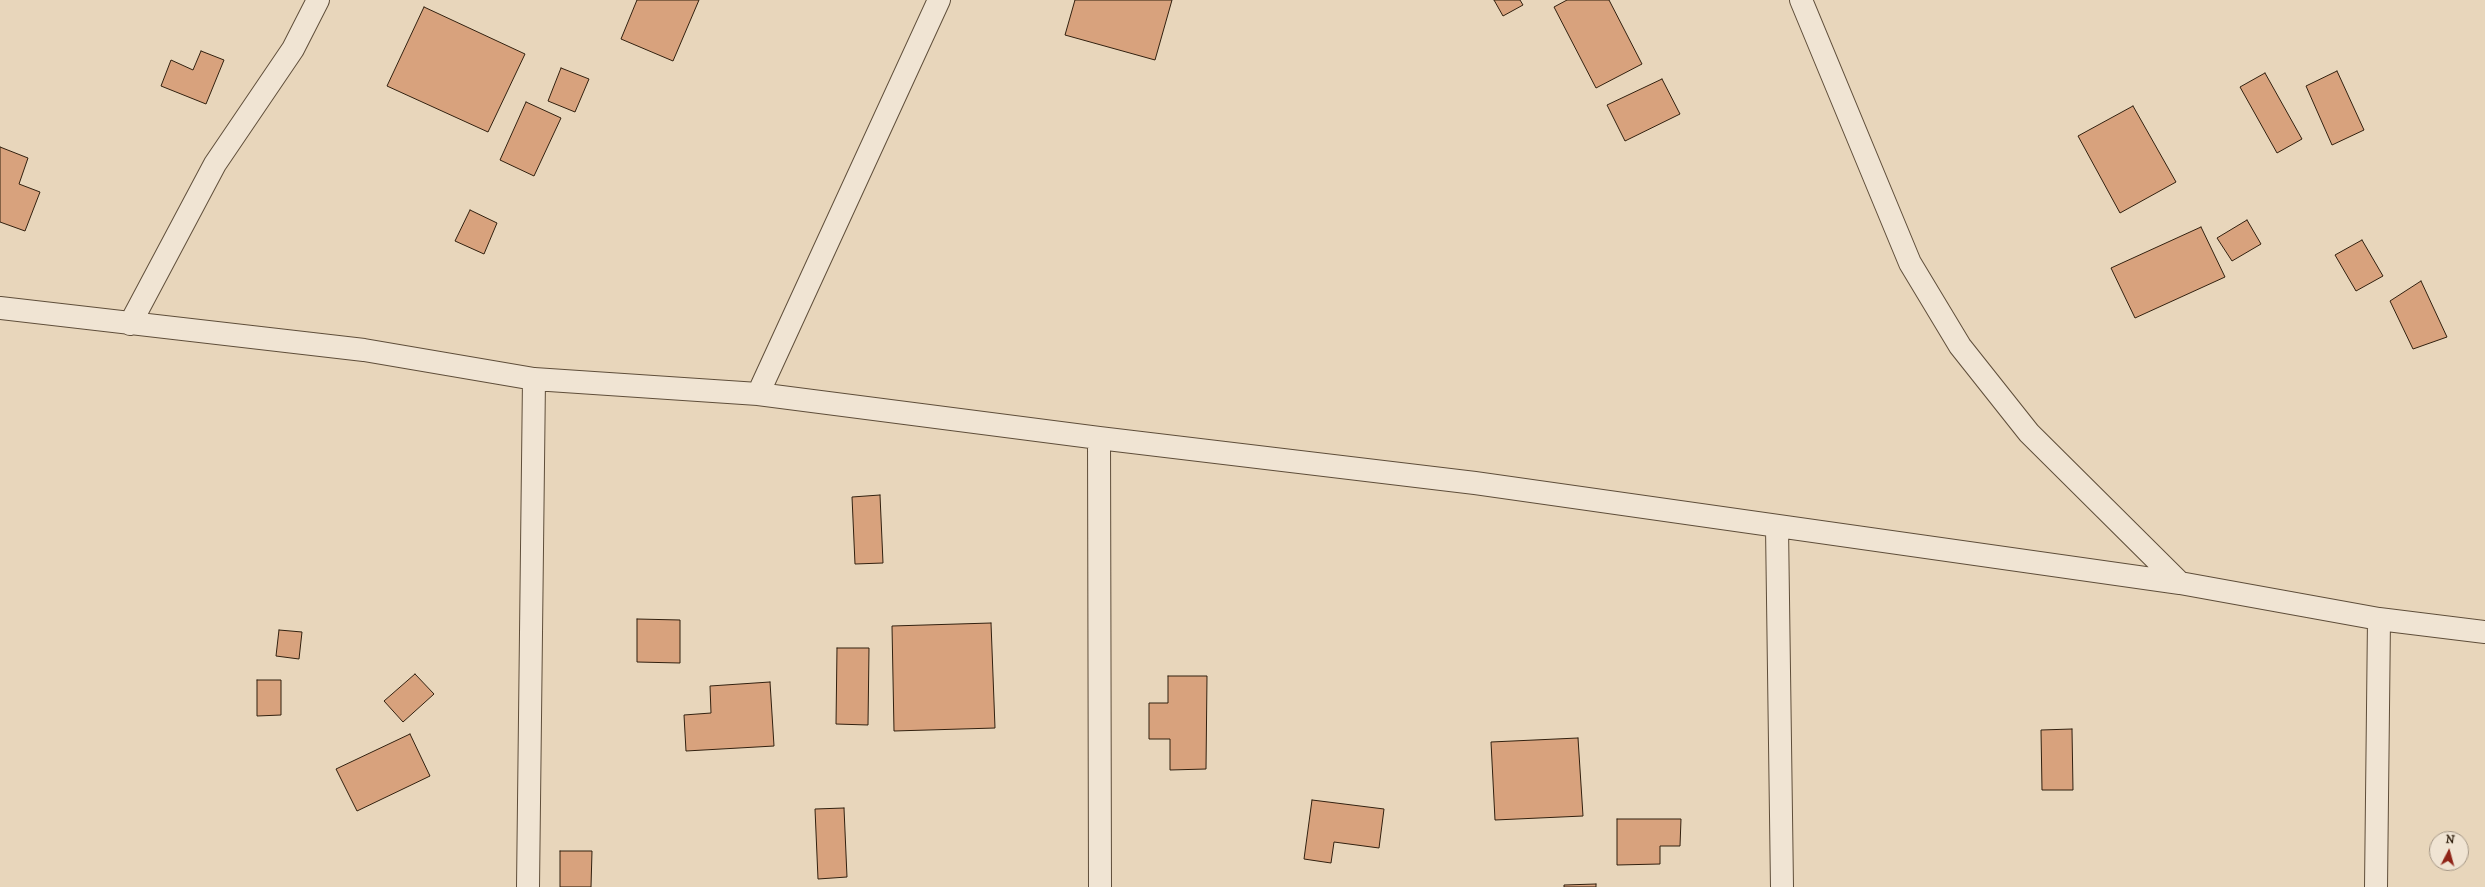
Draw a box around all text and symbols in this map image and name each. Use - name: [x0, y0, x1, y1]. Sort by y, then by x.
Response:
- north arrow: [2429, 831, 2469, 871]
- text: N: [2445, 833, 2455, 847]

